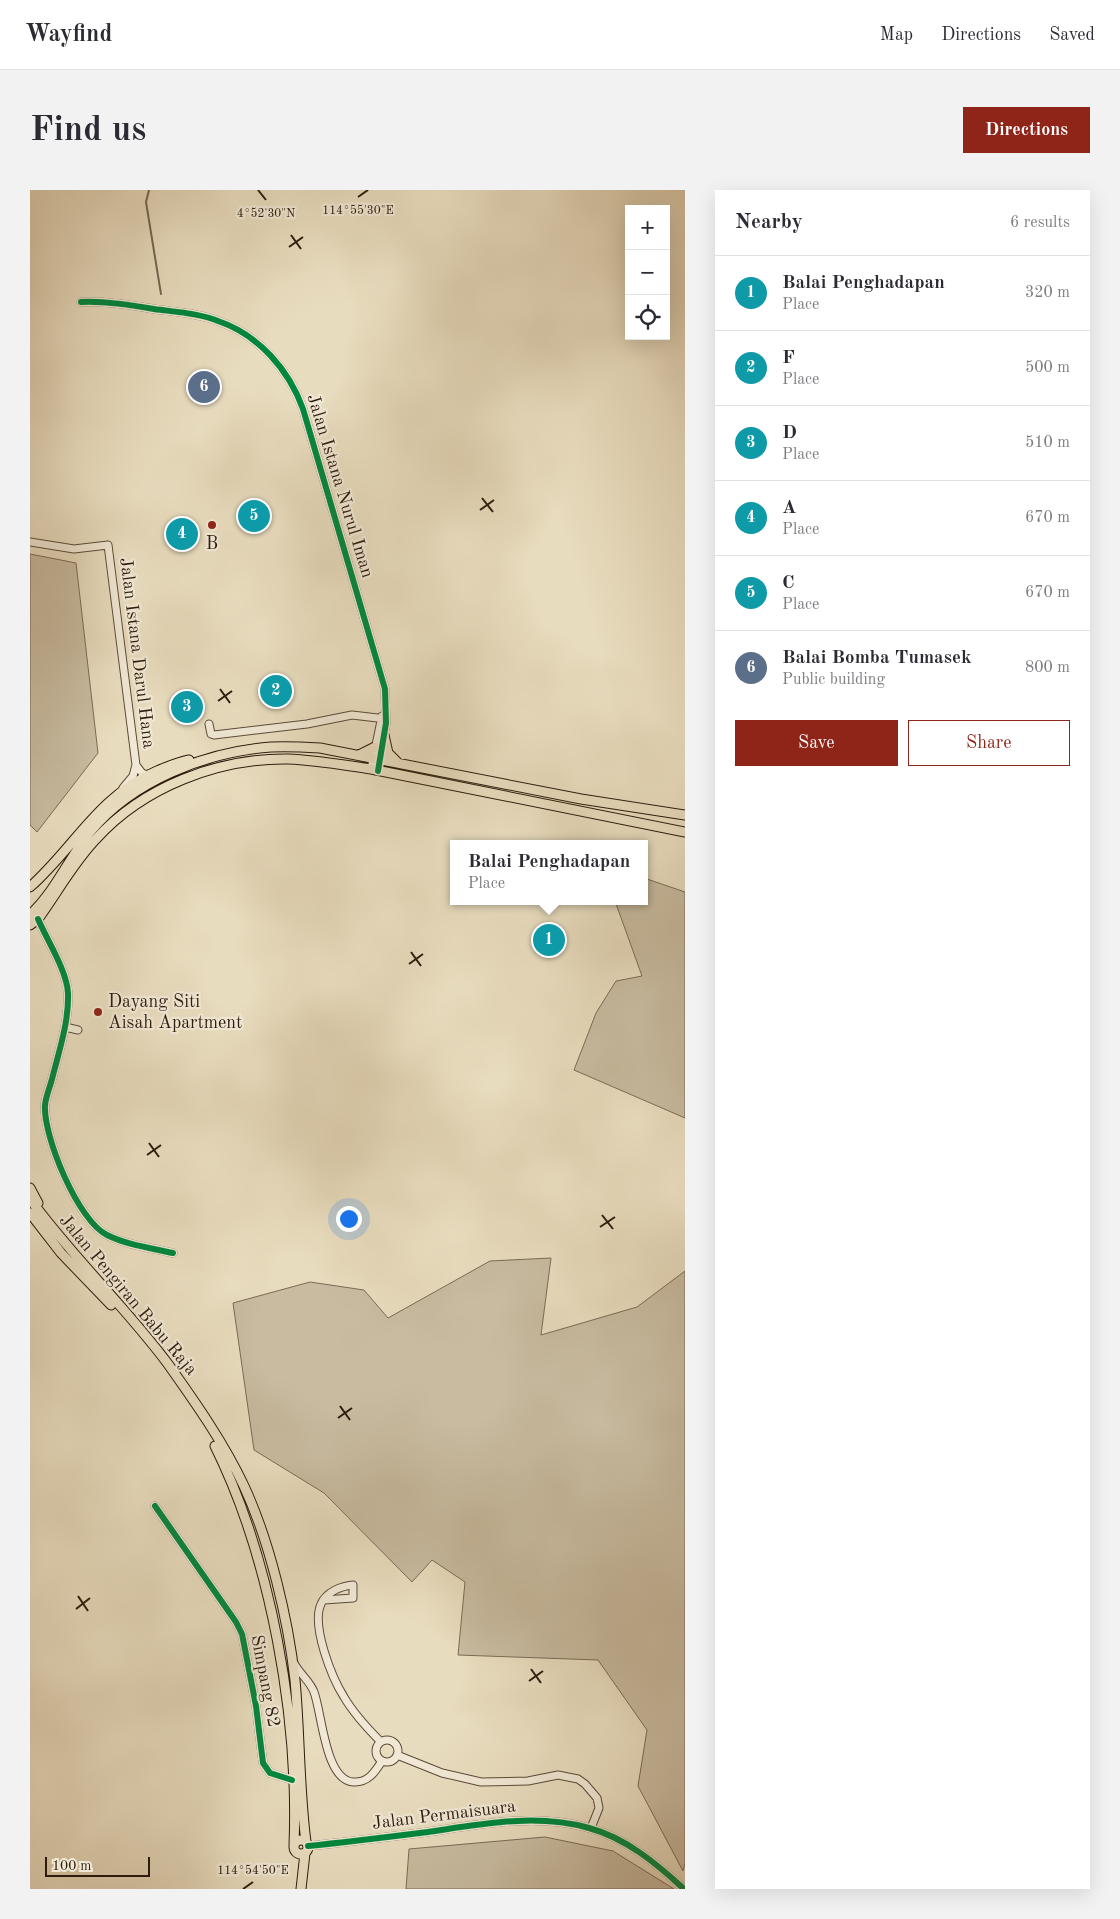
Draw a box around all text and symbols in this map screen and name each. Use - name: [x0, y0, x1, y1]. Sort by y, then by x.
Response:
- text: Wayfind: [25, 23, 112, 47]
- text: Map: [880, 26, 913, 44]
- text: Directions: [941, 26, 1021, 44]
- text: Saved: [1049, 26, 1095, 44]
- button: Directions: [963, 107, 1090, 153]
- text: Find us: [30, 113, 146, 148]
- text: 114°55'30"E: [322, 204, 394, 217]
- map controls: [625, 205, 670, 340]
- button: +: [625, 205, 670, 250]
- text: 4°52'30"N: [237, 207, 295, 220]
- text: Nearby: [735, 212, 803, 233]
- text: 6 results: [1010, 215, 1070, 231]
- button: −: [625, 250, 670, 295]
- text: Balai Penghadapan: [782, 274, 945, 293]
- text: 1: [746, 285, 756, 301]
- text: 320 m: [1025, 285, 1070, 301]
- button: locate: [625, 295, 670, 340]
- text: Place: [782, 297, 819, 313]
- text: F: [782, 349, 795, 368]
- text: 2: [746, 360, 756, 376]
- text: 500 m: [1025, 360, 1070, 376]
- pin: 6: [188, 368, 220, 406]
- text: Place: [782, 372, 819, 388]
- street label: Jalan Istana Nurul Iman: [303, 392, 377, 580]
- text: D: [782, 424, 797, 443]
- text: 3: [746, 435, 756, 451]
- text: 510 m: [1025, 435, 1070, 451]
- text: Place: [782, 447, 819, 463]
- pin: 5: [238, 497, 270, 535]
- text: A: [782, 499, 796, 518]
- text: 4: [746, 510, 756, 526]
- text: 670 m: [1025, 510, 1070, 526]
- pin: 4: [166, 515, 198, 553]
- marker: B: [206, 519, 218, 531]
- text: Place: [782, 522, 819, 538]
- place label: B: [206, 535, 218, 553]
- street label: Jalan Istana Darul Hana: [116, 556, 158, 750]
- text: C: [782, 574, 795, 593]
- text: 5: [746, 585, 756, 601]
- text: 670 m: [1025, 585, 1070, 601]
- text: Place: [782, 597, 819, 613]
- text: Balai Bomba Tumasek: [782, 649, 972, 668]
- text: 6: [746, 660, 756, 676]
- text: 800 m: [1025, 660, 1070, 676]
- pin: 2: [260, 672, 292, 710]
- text: Public building: [782, 672, 885, 688]
- pin: 3: [171, 688, 203, 726]
- button: Save: [735, 720, 898, 766]
- button: Share: [908, 720, 1070, 766]
- popup: [450, 840, 648, 905]
- text: Balai Penghadapan: [468, 853, 630, 872]
- text: Place: [468, 876, 505, 892]
- pin: 1: [533, 921, 565, 959]
- place label: Dayang Siti Aisah Apartment: [108, 993, 242, 1032]
- marker: Dayang Siti Aisah Apartment: [92, 1006, 104, 1018]
- your location: [336, 1206, 362, 1232]
- street label: Jalan Pengiran Babu Raja: [56, 1211, 200, 1379]
- street label: Simpang 82: [247, 1633, 283, 1729]
- street label: Jalan Permaisuara: [371, 1797, 517, 1833]
- scale bar: [45, 1854, 150, 1877]
- text: 100 m: [52, 1859, 91, 1873]
- text: 114°54'50"E: [217, 1864, 289, 1877]

